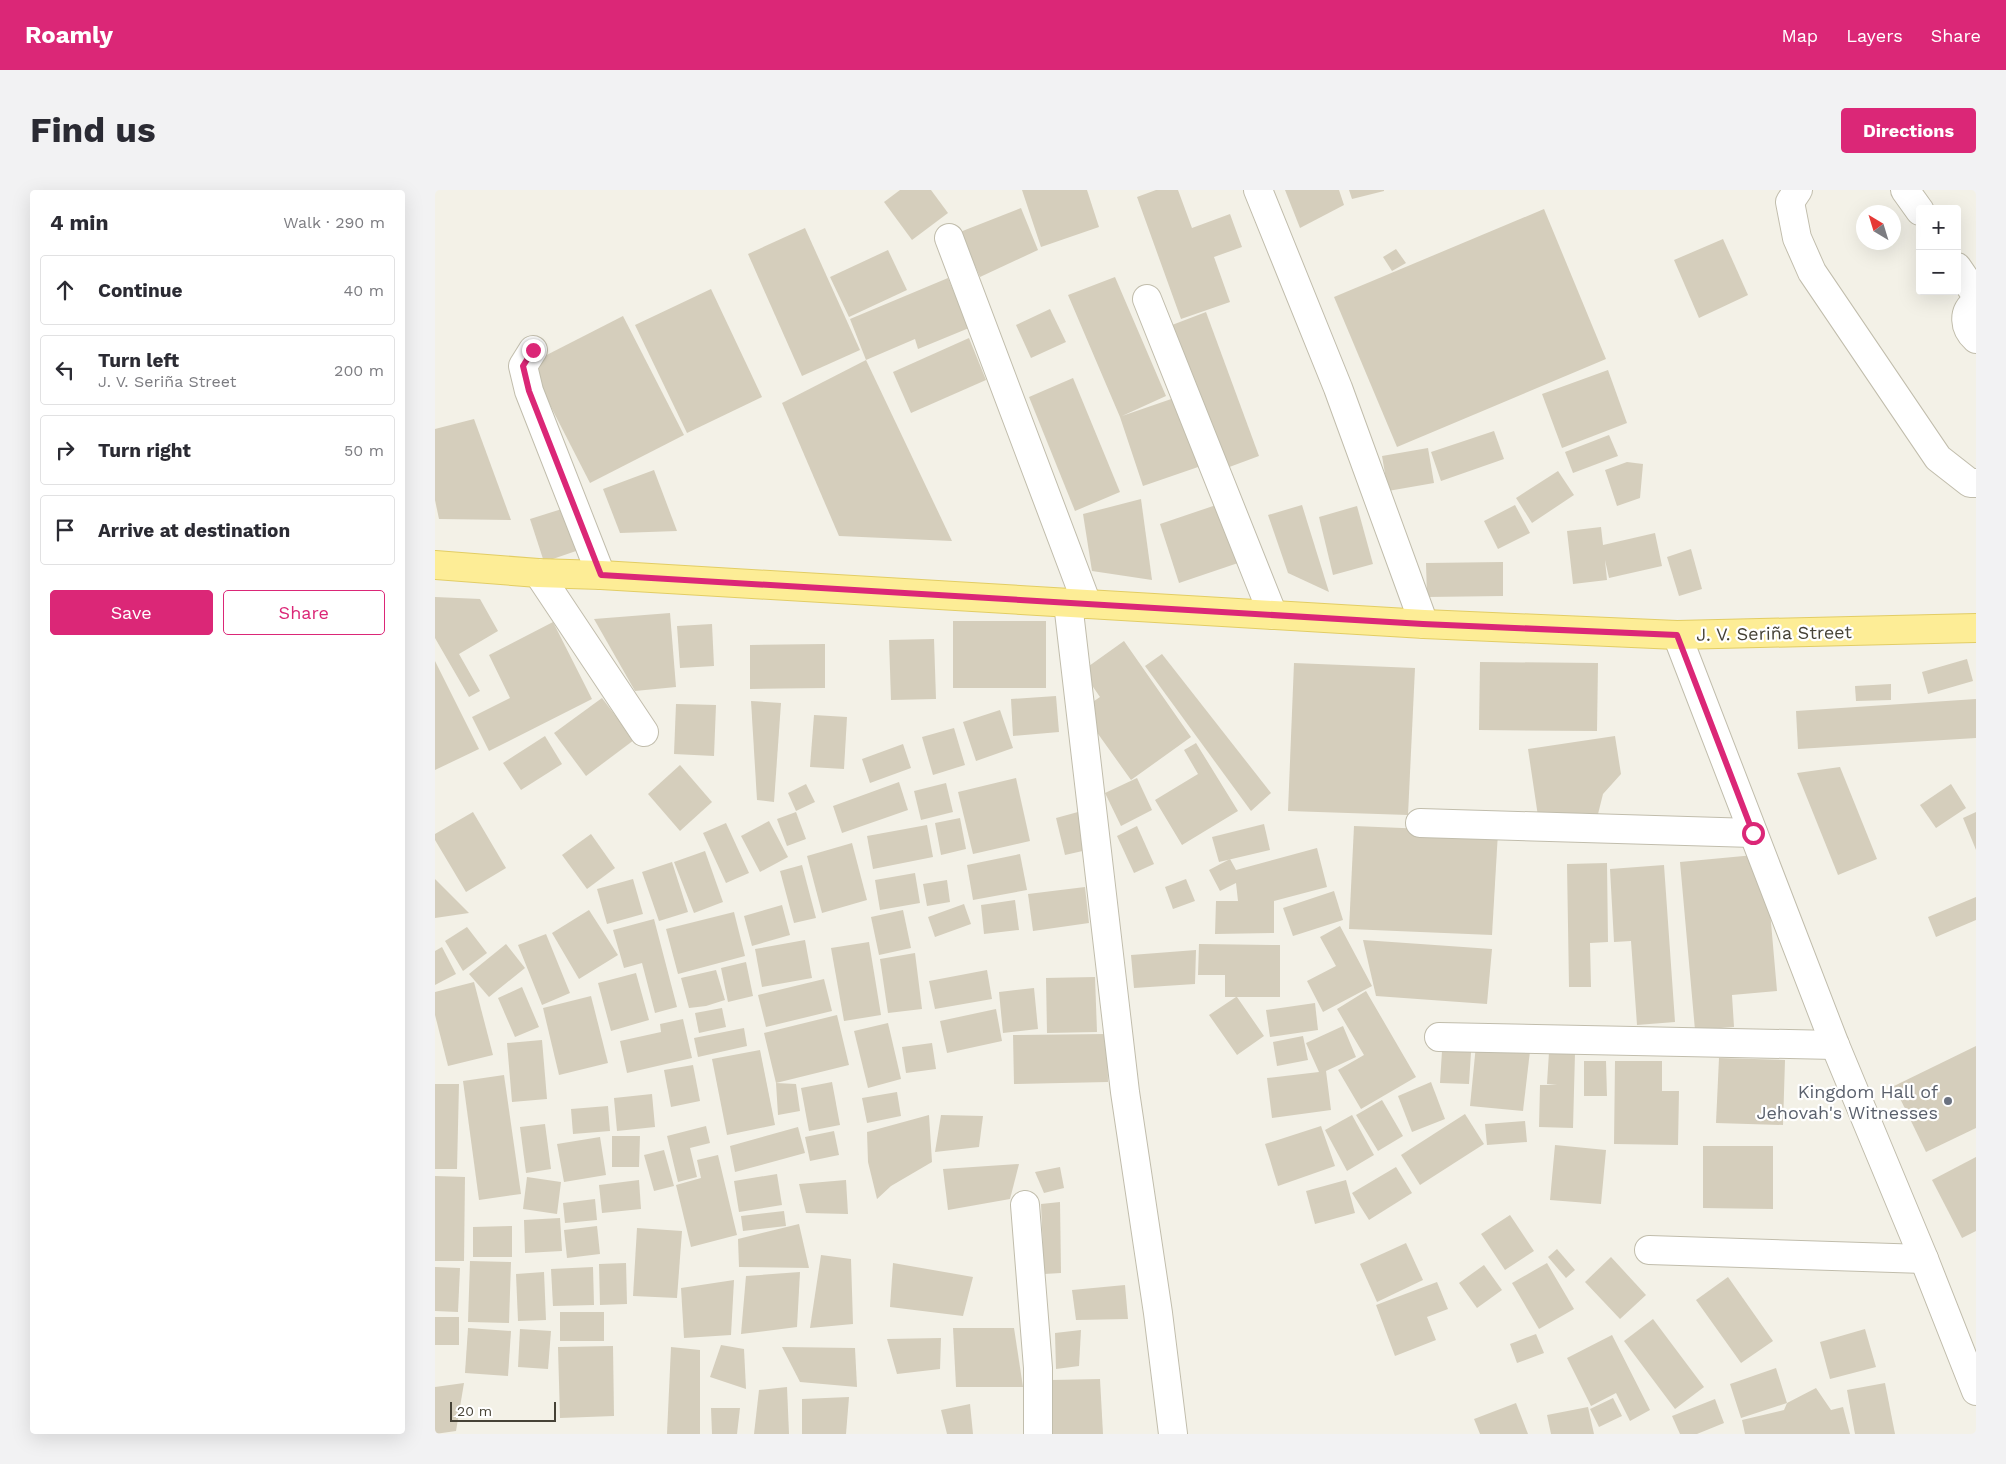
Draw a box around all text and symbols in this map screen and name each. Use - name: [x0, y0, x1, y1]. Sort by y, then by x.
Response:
- text: Roamly: [25, 21, 113, 49]
- text: Map: [1781, 25, 1818, 46]
- text: Layers: [1846, 25, 1903, 46]
- text: Share: [1931, 25, 1981, 46]
- button: Directions: [1841, 108, 1976, 153]
- text: Find us: [30, 109, 156, 151]
- north arrow: [1856, 205, 1901, 250]
- map controls: [1916, 205, 1961, 295]
- button: +: [1916, 205, 1961, 250]
- text: 4 min: [50, 210, 108, 235]
- text: Walk · 290 m: [283, 213, 385, 232]
- button: −: [1916, 250, 1961, 295]
- icon: ahead: [51, 276, 79, 304]
- text: Continue: [98, 279, 182, 302]
- text: 40 m: [344, 281, 384, 300]
- route end: [522, 339, 545, 362]
- text: Turn left: [98, 349, 179, 372]
- icon: left: [51, 356, 79, 384]
- text: 200 m: [334, 361, 384, 380]
- text: J. V. Seriña Street: [98, 372, 237, 391]
- icon: right: [51, 436, 79, 464]
- text: Turn right: [98, 439, 191, 462]
- text: 50 m: [344, 441, 384, 460]
- icon: arrive: [51, 516, 79, 544]
- text: Arrive at destination: [98, 519, 290, 542]
- button: Save: [50, 590, 213, 635]
- button: Share: [223, 590, 385, 635]
- street label: J. V. Seriña Street: [1696, 621, 1853, 645]
- route start: [1742, 822, 1765, 845]
- place label: Kingdom Hall of Jehovah's Witnesses: [1756, 1081, 1938, 1123]
- marker: Kingdom Hall of Jehovah's Witnesses: [1942, 1095, 1954, 1107]
- scale bar: [450, 1399, 556, 1422]
- text: 20 m: [457, 1403, 492, 1419]

